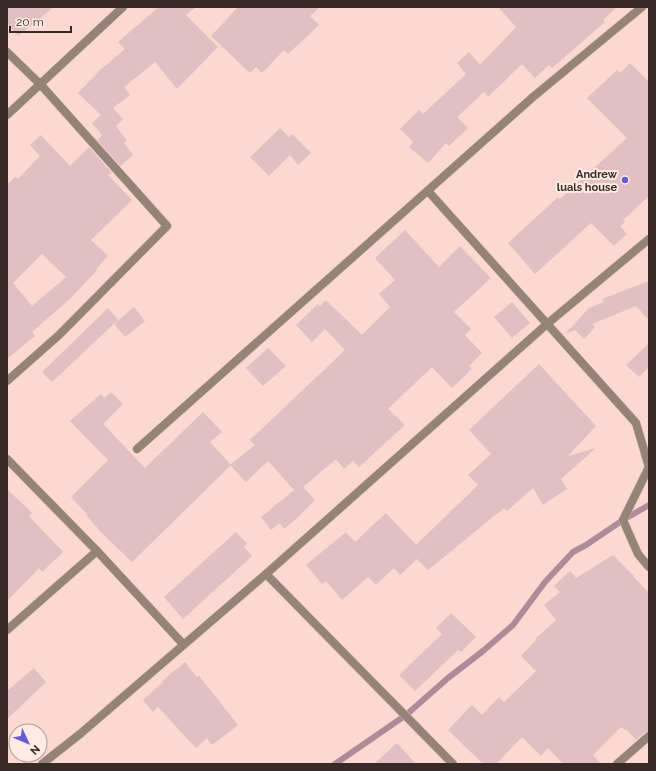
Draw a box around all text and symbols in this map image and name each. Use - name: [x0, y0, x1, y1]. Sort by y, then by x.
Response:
- scale bar: [10, 8, 71, 34]
- text: 20 m: [16, 15, 44, 29]
- place label: Andrew luals house: [557, 168, 618, 194]
- marker: Andrew luals house: [620, 175, 630, 185]
- north arrow: [8, 723, 48, 763]
- text: N: [27, 742, 42, 757]

